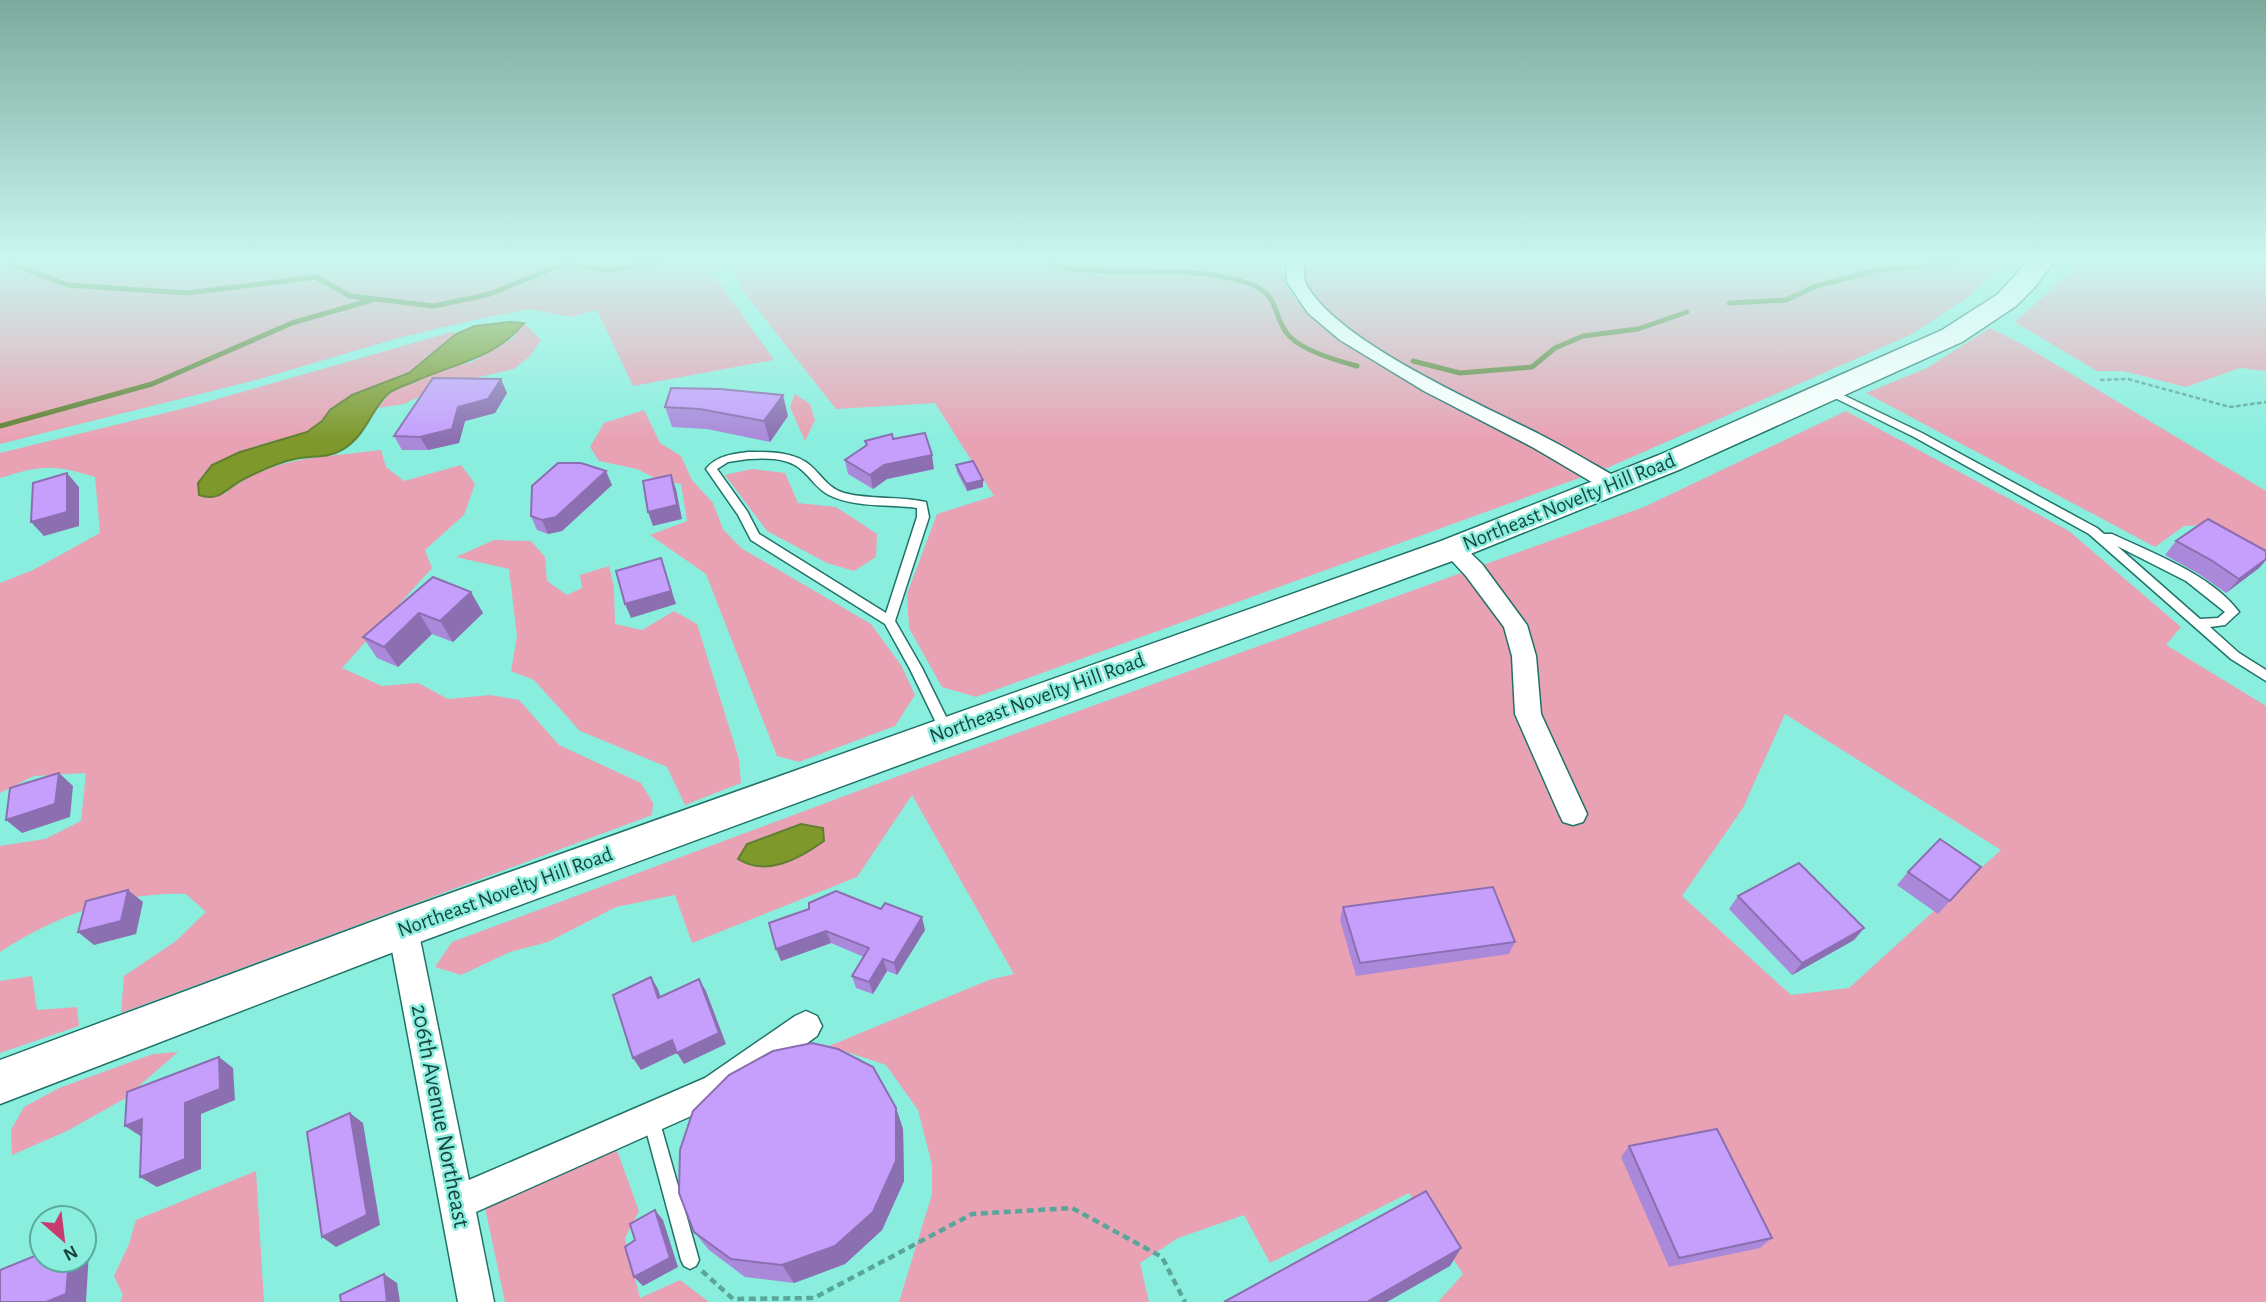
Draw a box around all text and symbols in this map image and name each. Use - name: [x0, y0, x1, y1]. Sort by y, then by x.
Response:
- street label: Northeast Novelty Hill Road: [1460, 450, 1678, 554]
- street label: Northeast Novelty Hill Road: [927, 649, 1148, 747]
- street label: Northeast Novelty Hill Road: [395, 843, 616, 941]
- street label: 206th Avenue Northeast: [407, 1002, 473, 1230]
- north arrow: [28, 1204, 98, 1274]
- text: N: [60, 1241, 81, 1264]

